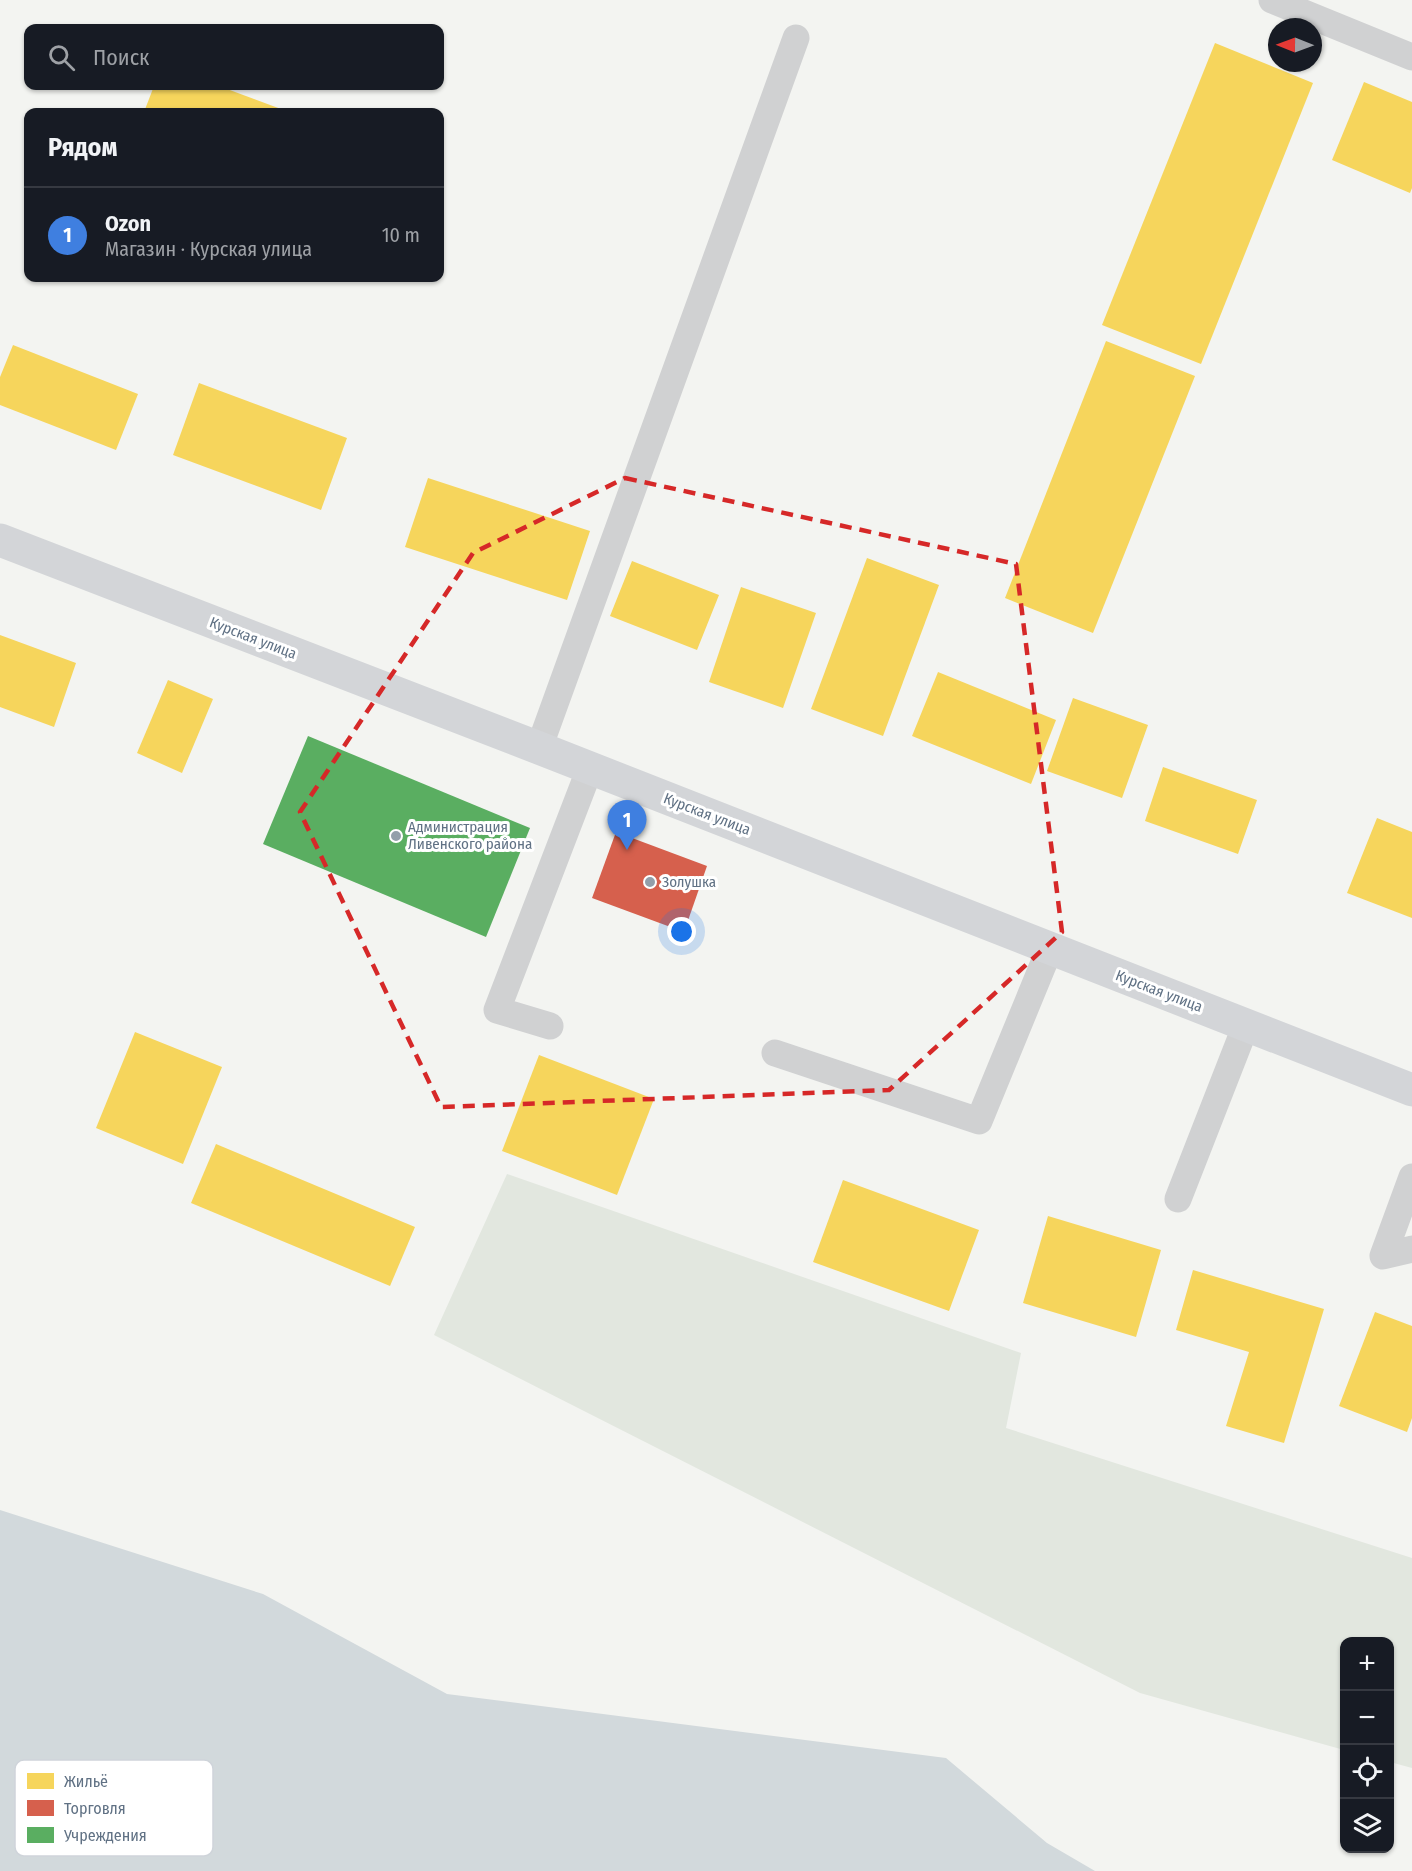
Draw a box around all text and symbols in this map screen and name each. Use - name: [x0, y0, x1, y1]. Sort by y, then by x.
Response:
- north arrow: [1268, 18, 1322, 72]
- search box: [24, 24, 444, 90]
- icon: search: [45, 41, 78, 74]
- text: Поиск: [93, 44, 149, 71]
- text: Рядом: [48, 132, 117, 163]
- text: Ozon: [105, 210, 151, 237]
- text: 1: [63, 223, 72, 247]
- text: 10 m: [382, 223, 420, 247]
- text: Магазин · Курская улица: [105, 237, 312, 261]
- street label: Курская улица: [207, 613, 299, 663]
- street label: Курская улица: [661, 789, 753, 839]
- pin: 1: [608, 800, 646, 850]
- place label: Администрация Ливенского района: [408, 818, 532, 853]
- marker: Администрация Ливенского района: [389, 829, 403, 843]
- place label: Золушка: [662, 873, 716, 891]
- marker: Золушка: [643, 875, 657, 889]
- your location: [667, 917, 696, 946]
- street label: Курская улица: [1113, 966, 1205, 1016]
- map controls: [1340, 1637, 1394, 1853]
- button: +: [1340, 1637, 1394, 1691]
- button: −: [1340, 1691, 1394, 1745]
- button: locate: [1340, 1745, 1394, 1799]
- legend: [15, 1760, 213, 1856]
- text: Жильё: [64, 1772, 108, 1791]
- text: Торговля: [64, 1799, 126, 1818]
- button: layers: [1340, 1799, 1394, 1853]
- text: Учреждения: [63, 1826, 147, 1845]

